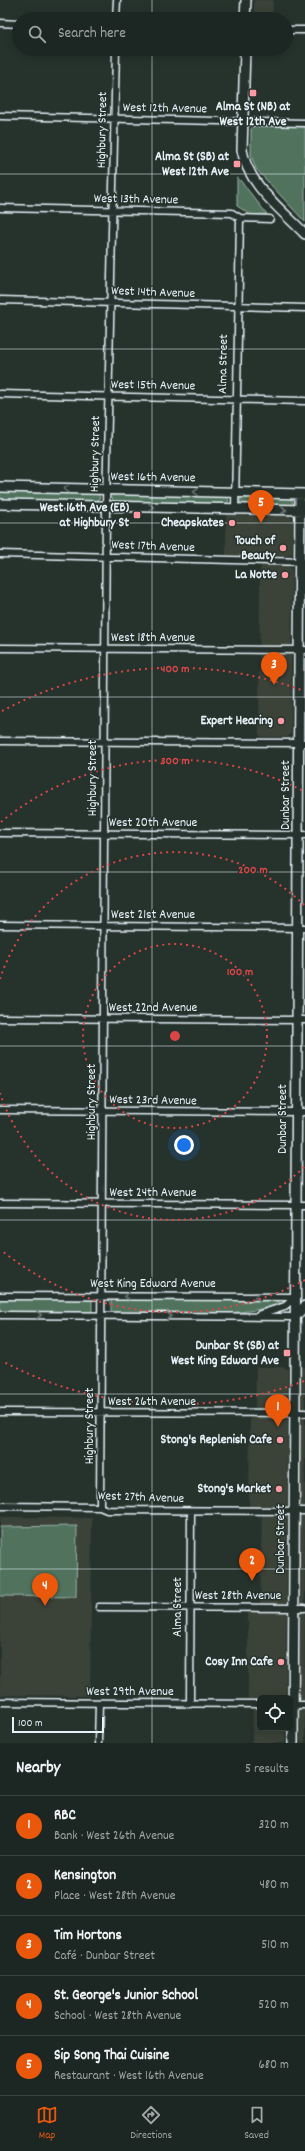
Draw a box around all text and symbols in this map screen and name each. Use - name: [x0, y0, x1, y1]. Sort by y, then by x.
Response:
- search box: [12, 12, 293, 56]
- icon: search: [26, 23, 48, 45]
- text: Search here: [58, 23, 126, 45]
- marker: Alma St (NB) at West 12th Ave: [248, 88, 258, 98]
- street label: Highbury Street: [93, 91, 113, 168]
- place label: Alma St (NB) at West 12th Ave: [216, 98, 291, 132]
- street label: West 12th Avenue: [123, 99, 208, 119]
- place label: Alma St (SB) at West 12th Ave: [155, 148, 229, 182]
- marker: Alma St (SB) at West 12th Ave: [232, 159, 242, 169]
- street label: West 13th Avenue: [94, 190, 179, 210]
- street label: West 14th Avenue: [111, 282, 196, 304]
- street label: Alma Street: [214, 334, 234, 394]
- street label: West 15th Avenue: [111, 376, 196, 396]
- street label: Highbury Street: [86, 415, 106, 492]
- street label: West 16th Avenue: [110, 468, 196, 488]
- one-way arrow: [63, 485, 69, 493]
- one-way arrow: [193, 488, 199, 496]
- pin: 5: [248, 490, 274, 523]
- place label: West 16th Ave (EB) at Highbury St: [40, 499, 130, 533]
- one-way arrow: [148, 503, 154, 511]
- one-way arrow: [281, 506, 287, 515]
- marker: West 16th Ave (EB) at Highbury St: [132, 510, 142, 520]
- place label: Cheapskates: [161, 514, 225, 533]
- marker: Cheapskates: [227, 518, 237, 528]
- place label: Touch of Beauty: [235, 532, 276, 566]
- street label: West 17th Avenue: [111, 536, 195, 558]
- marker: Touch of Beauty: [278, 543, 288, 553]
- place label: La Notte: [235, 566, 277, 585]
- marker: La Notte: [280, 570, 290, 580]
- street label: West 18th Avenue: [111, 629, 195, 648]
- pin: 3: [261, 652, 287, 685]
- text: 400 m: [160, 661, 190, 678]
- place label: Expert Hearing: [201, 712, 273, 731]
- marker: Expert Hearing: [276, 716, 286, 726]
- street label: Highbury Street: [84, 740, 103, 816]
- text: 300 m: [160, 753, 190, 770]
- street label: Dunbar Street: [277, 760, 296, 830]
- street label: West 20th Avenue: [109, 814, 198, 833]
- text: 200 m: [238, 862, 268, 879]
- street label: West 21st Avenue: [111, 906, 195, 925]
- text: 100 m: [227, 964, 253, 981]
- street label: West 22nd Avenue: [109, 999, 197, 1018]
- centre of rings: [168, 1029, 182, 1043]
- street label: Highbury Street: [83, 1064, 102, 1140]
- street label: Dunbar Street: [274, 1084, 293, 1154]
- street label: West 23rd Avenue: [109, 1091, 197, 1111]
- your location: [174, 1135, 194, 1155]
- street label: West 24th Avenue: [110, 1184, 197, 1203]
- street label: West King Edward Avenue: [90, 1275, 216, 1294]
- one-way arrow: [124, 1292, 130, 1301]
- one-way arrow: [254, 1293, 260, 1301]
- one-way arrow: [36, 1311, 42, 1319]
- one-way arrow: [166, 1312, 172, 1320]
- place label: Dunbar St (SB) at West King Edward Ave: [171, 1337, 279, 1371]
- marker: Dunbar St (SB) at West King Edward Ave: [282, 1348, 292, 1358]
- street label: Highbury Street: [81, 1388, 100, 1464]
- street label: West 26th Avenue: [108, 1393, 196, 1412]
- pin: 1: [265, 1394, 291, 1427]
- place label: Stong's Replenish Cafe: [161, 1431, 272, 1450]
- marker: Stong's Replenish Cafe: [275, 1435, 285, 1445]
- place label: Stong's Market: [198, 1480, 271, 1499]
- marker: Stong's Market: [274, 1484, 284, 1494]
- street label: West 27th Avenue: [97, 1487, 185, 1509]
- street label: Dunbar Street: [272, 1504, 291, 1574]
- pin: 2: [239, 1548, 265, 1581]
- pin: 4: [32, 1573, 58, 1606]
- street label: Alma Street: [169, 1577, 188, 1637]
- street label: West 28th Avenue: [195, 1587, 282, 1606]
- place label: Cosy Inn Cafe: [205, 1653, 273, 1672]
- marker: Cosy Inn Cafe: [276, 1657, 286, 1667]
- street label: West 29th Avenue: [86, 1683, 174, 1702]
- map controls: [257, 1695, 293, 1731]
- button: locate: [257, 1695, 293, 1731]
- scale bar: [12, 1715, 104, 1734]
- text: 100 m: [18, 1716, 42, 1732]
- text: Nearby: [16, 1757, 60, 1781]
- text: 5 results: [245, 1760, 289, 1779]
- text: RBC: [54, 1805, 76, 1827]
- text: 1: [28, 1816, 30, 1835]
- text: 320 m: [259, 1816, 289, 1835]
- text: Bank · West 26th Avenue: [54, 1827, 174, 1846]
- text: Kensington: [54, 1865, 116, 1887]
- text: 2: [26, 1876, 32, 1895]
- text: 480 m: [259, 1876, 289, 1895]
- text: Place · West 28th Avenue: [54, 1887, 176, 1906]
- text: Tim Hortons: [54, 1925, 122, 1947]
- text: 3: [26, 1936, 32, 1955]
- text: 510 m: [261, 1936, 289, 1955]
- text: Café · Dunbar Street: [54, 1947, 155, 1966]
- text: St. George's Junior School: [54, 1985, 198, 2007]
- text: 4: [26, 1996, 32, 2015]
- text: 520 m: [258, 1996, 289, 2015]
- text: School · West 28th Avenue: [54, 2007, 181, 2026]
- text: Sip Song Thai Cuisine: [54, 2045, 169, 2067]
- text: 5: [26, 2056, 32, 2075]
- text: 680 m: [258, 2056, 289, 2075]
- text: Restaurant · West 16th Avenue: [54, 2067, 204, 2086]
- tab: Map: [36, 2104, 58, 2144]
- tab: Directions: [130, 2104, 172, 2144]
- tab: Saved: [244, 2104, 269, 2144]

